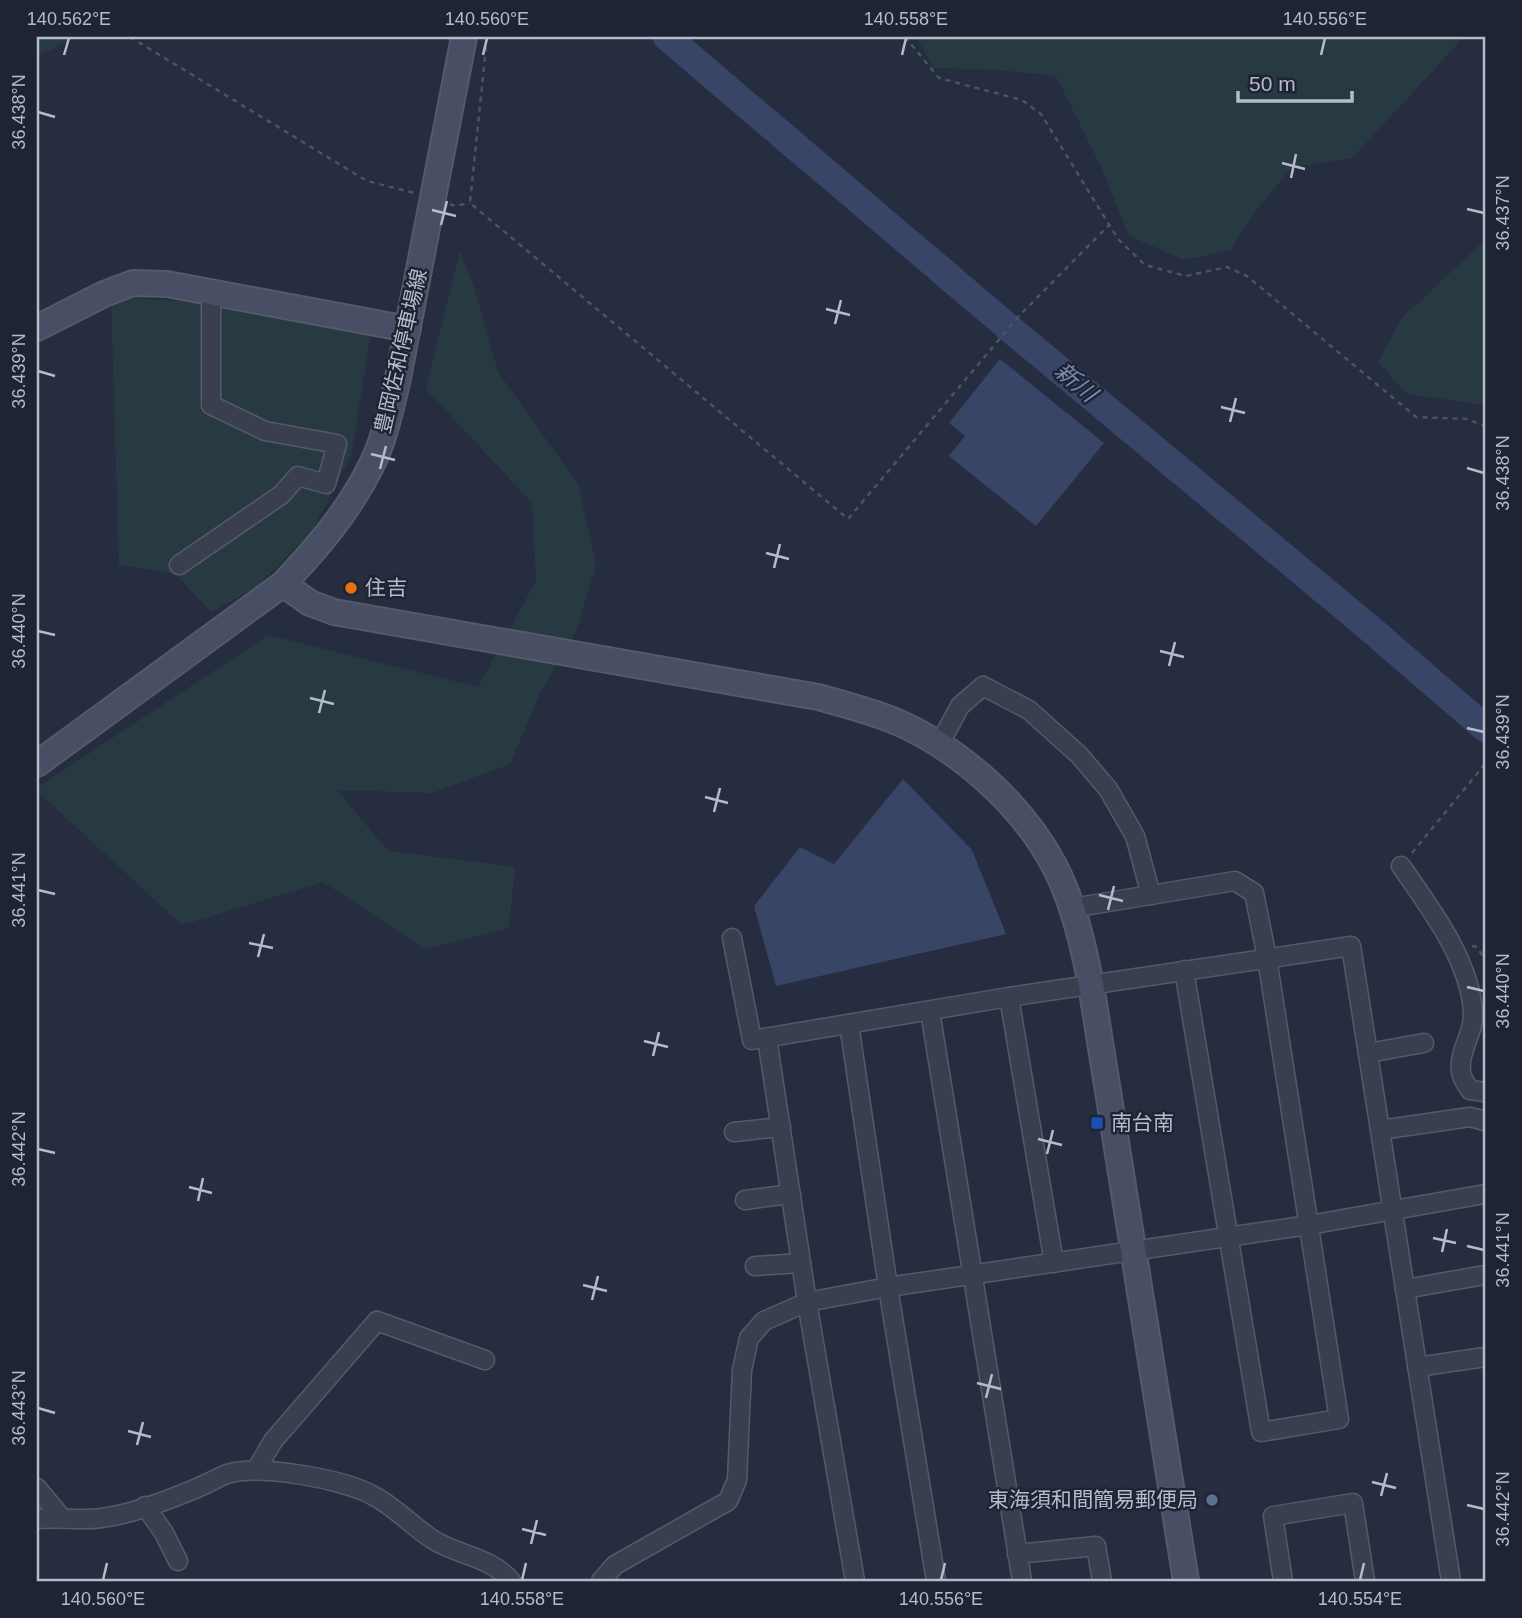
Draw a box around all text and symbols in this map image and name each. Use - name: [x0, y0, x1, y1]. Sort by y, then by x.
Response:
- text: 140.562°E: [27, 9, 111, 29]
- text: 140.560°E: [445, 9, 529, 29]
- text: 140.558°E: [864, 9, 948, 29]
- text: 140.556°E: [1283, 9, 1367, 29]
- scale bar: [1238, 60, 1352, 104]
- text: 50 m: [1249, 72, 1296, 95]
- text: 36.438°N: [9, 74, 29, 150]
- text: 36.437°N: [1493, 175, 1513, 251]
- street label: 豊岡佐和停車場線: [370, 266, 431, 435]
- text: 36.439°N: [9, 333, 29, 409]
- water label: 新川: [1050, 357, 1104, 409]
- text: 36.438°N: [1493, 435, 1513, 511]
- place label: 住吉: [365, 576, 407, 599]
- marker: 住吉: [343, 580, 359, 596]
- text: 36.440°N: [9, 593, 29, 669]
- text: 36.439°N: [1493, 694, 1513, 770]
- text: 36.441°N: [9, 852, 29, 928]
- text: 36.440°N: [1493, 953, 1513, 1029]
- text: 36.442°N: [9, 1111, 29, 1187]
- place label: 南台南: [1111, 1111, 1174, 1134]
- marker: 南台南: [1089, 1115, 1105, 1131]
- text: 36.441°N: [1493, 1212, 1513, 1288]
- text: 36.443°N: [9, 1370, 29, 1446]
- text: 36.442°N: [1493, 1471, 1513, 1547]
- place label: 東海須和間簡易郵便局: [988, 1488, 1198, 1511]
- marker: 東海須和間簡易郵便局: [1204, 1492, 1220, 1508]
- text: 140.560°E: [61, 1589, 145, 1609]
- text: 140.558°E: [480, 1589, 564, 1609]
- text: 140.556°E: [899, 1589, 983, 1609]
- text: 140.554°E: [1318, 1589, 1402, 1609]

